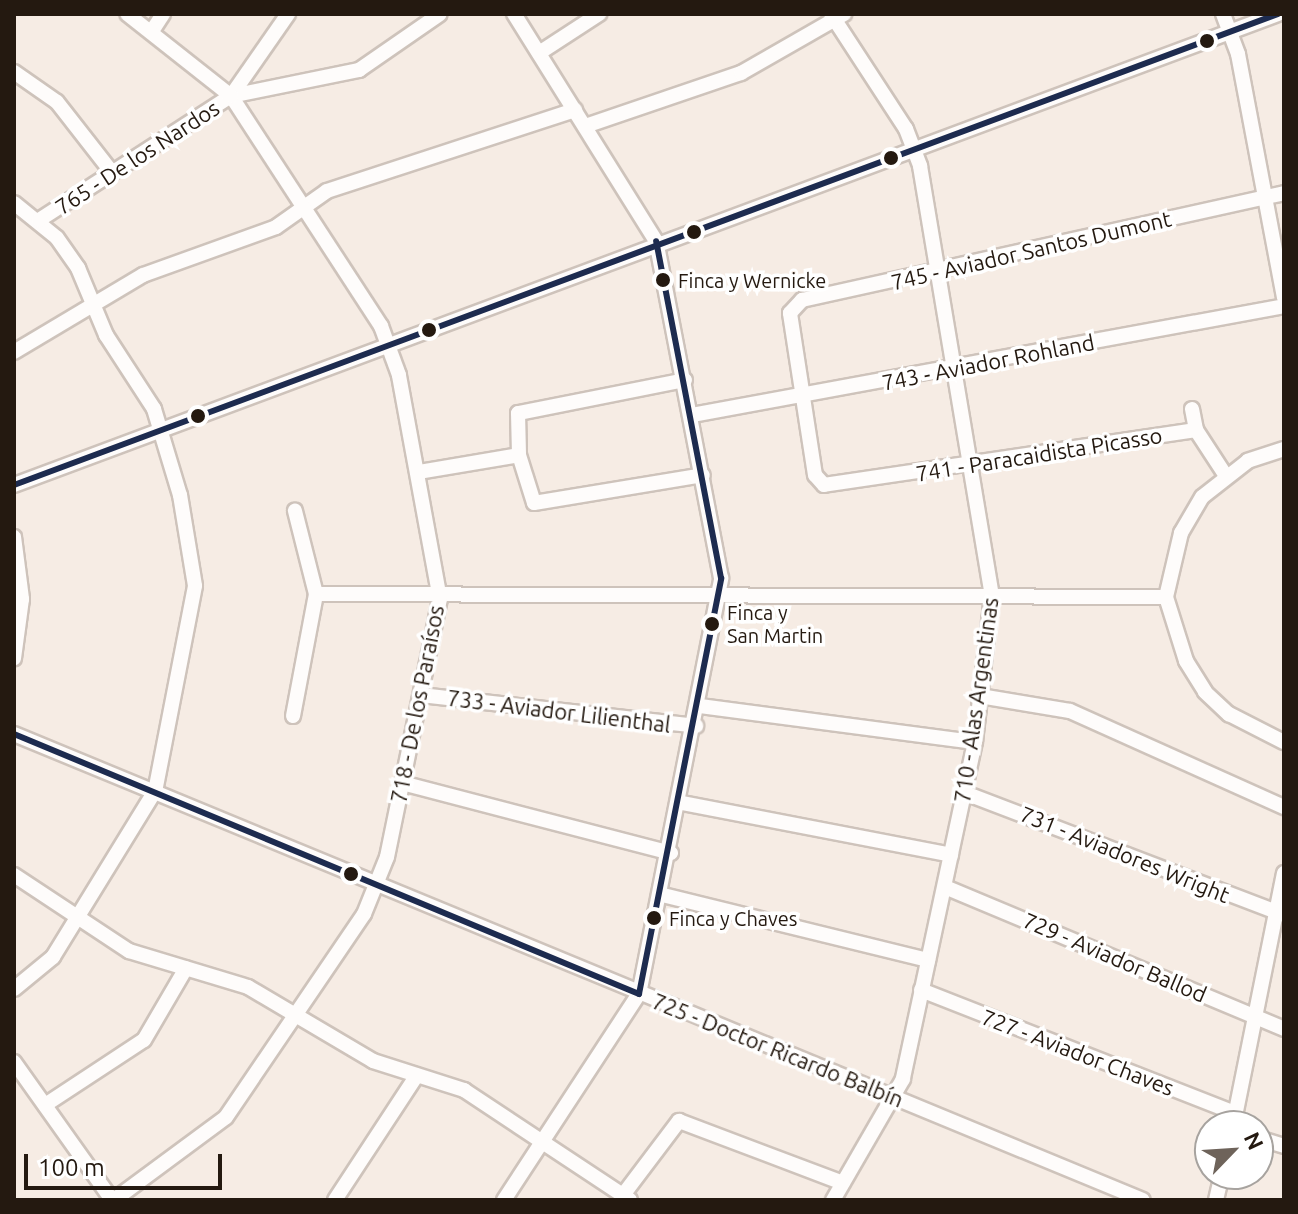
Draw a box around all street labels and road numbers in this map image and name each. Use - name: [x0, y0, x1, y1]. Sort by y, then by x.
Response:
- street label: 765 - De los Nardos: [50, 94, 224, 220]
- street label: 745 - Aviador Santos Dumont: [888, 205, 1174, 295]
- street label: 743 - Aviador Rohland: [880, 328, 1096, 396]
- street label: 741 - Paracaidista Picasso: [914, 421, 1164, 487]
- street label: 710 - Alas Argentinas: [949, 596, 1003, 804]
- street label: 718 - De los Paraísos: [385, 603, 449, 805]
- street label: 733 - Aviador Lilienthal: [446, 684, 672, 738]
- street label: 731 - Aviadores Wright: [1016, 800, 1234, 908]
- street label: 729 - Aviador Ballod: [1019, 906, 1211, 1008]
- street label: 725 - Doctor Ricardo Balbín: [649, 987, 907, 1113]
- street label: 727 - Aviador Chaves: [978, 1003, 1178, 1101]

